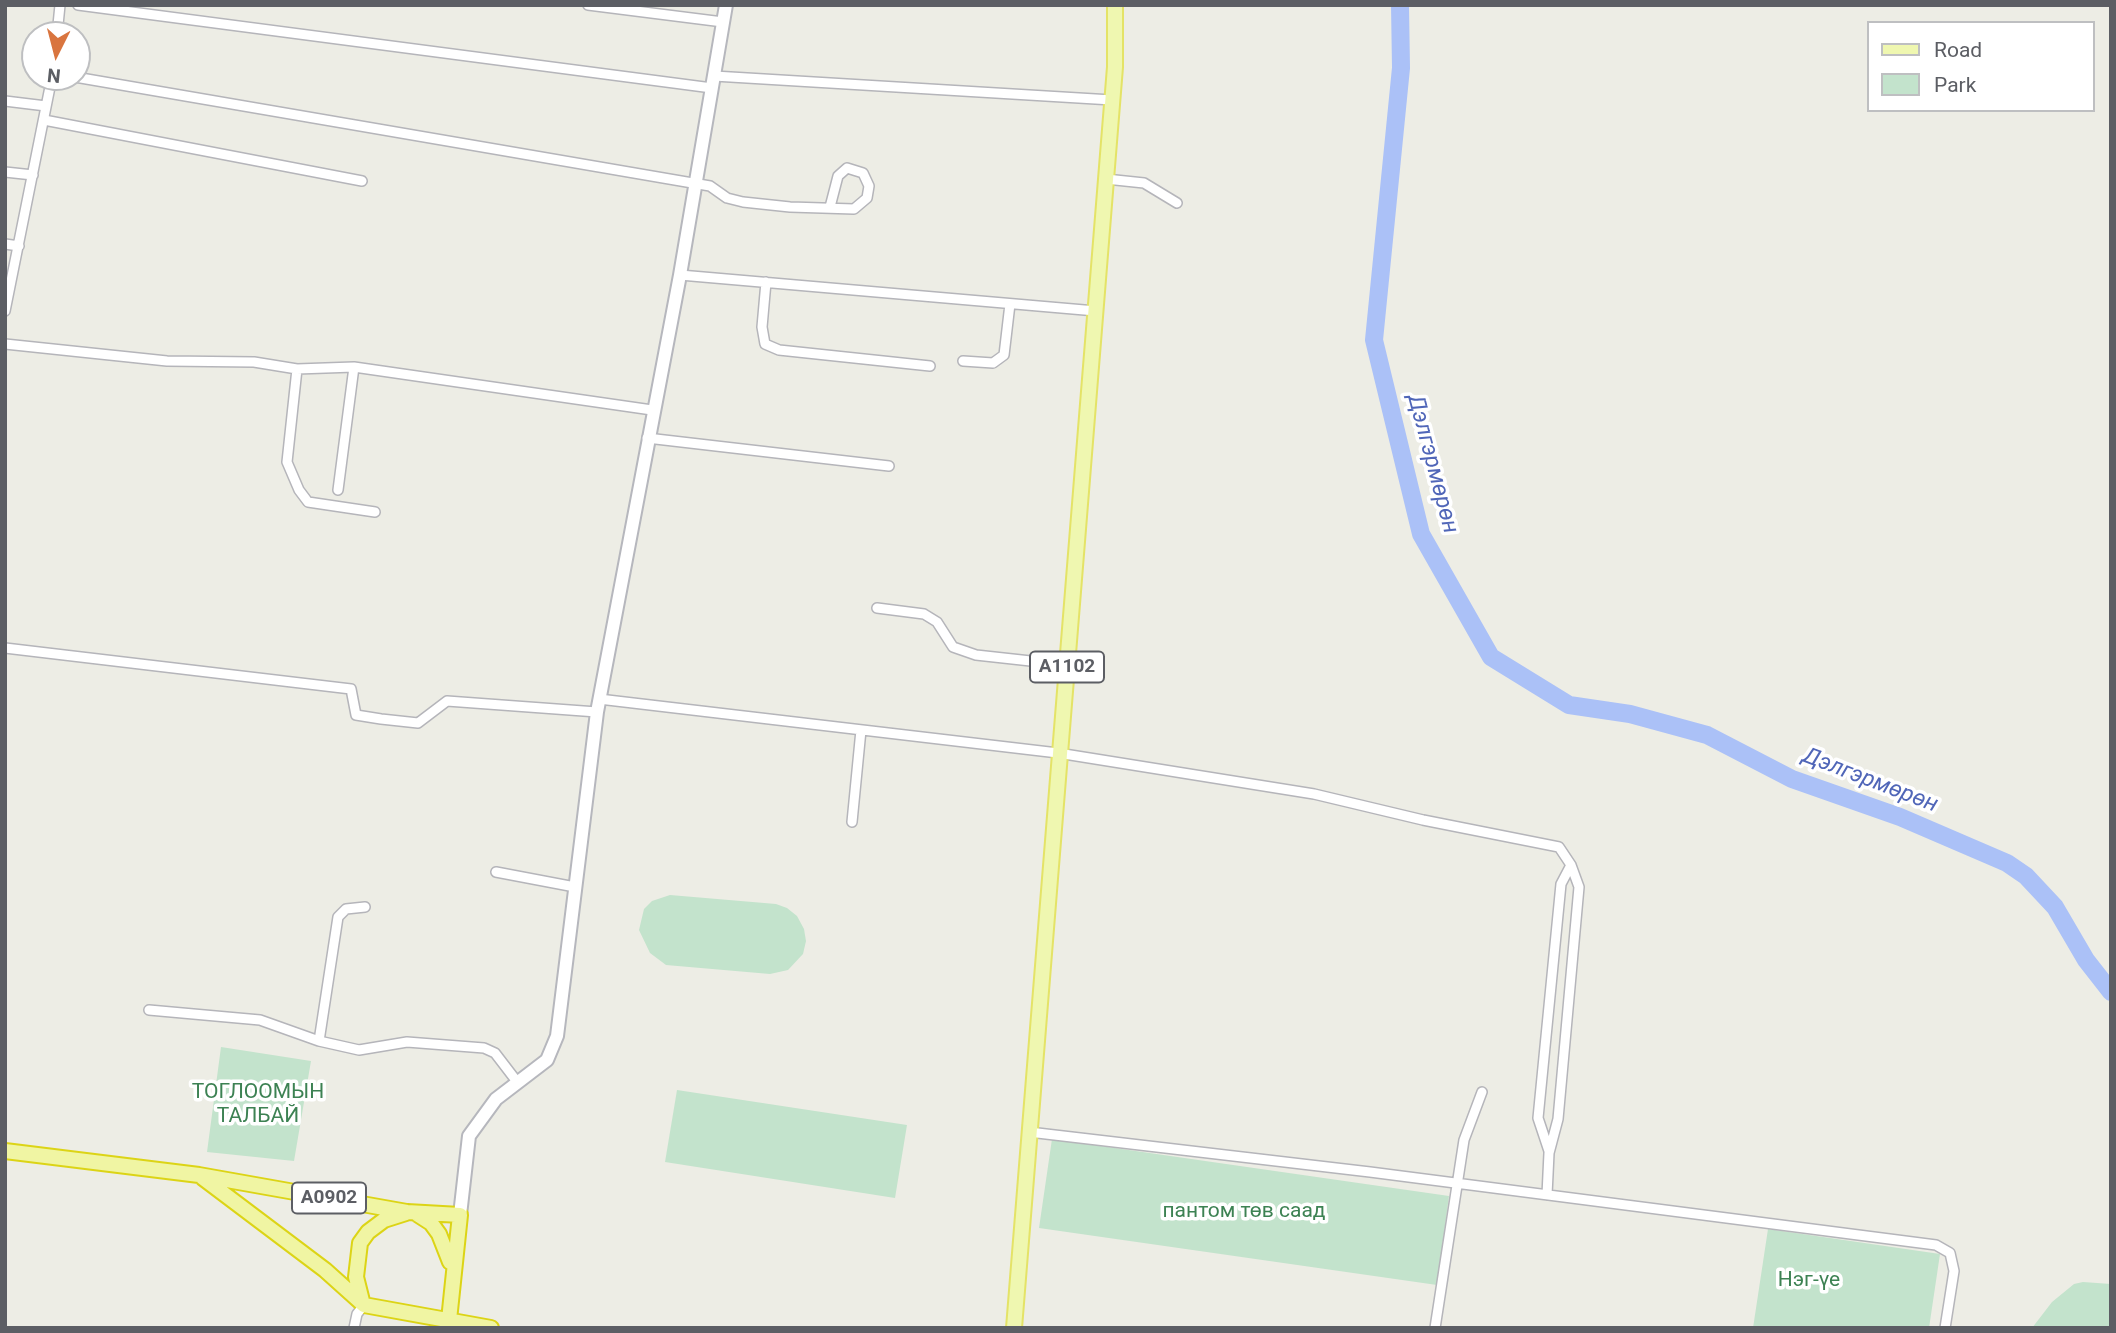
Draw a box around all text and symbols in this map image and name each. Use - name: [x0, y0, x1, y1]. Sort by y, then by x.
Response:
- north arrow: [21, 21, 91, 91]
- legend: [1868, 21, 2095, 112]
- text: Road: [1934, 38, 1982, 62]
- text: N: [46, 63, 62, 88]
- text: Park: [1934, 73, 1976, 97]
- water label: Дэлгэрмөрөн: [1400, 391, 1464, 537]
- road number: A1102: [1030, 652, 1104, 682]
- water label: Дэлгэрмөрөн: [1798, 743, 1942, 819]
- park label: ТОГЛООМЫН ТАЛБАЙ: [192, 1080, 324, 1130]
- road number: A0902: [292, 1182, 366, 1214]
- park label: пантом төв саад: [1162, 1199, 1326, 1225]
- park label: Нэг-үе: [1778, 1268, 1840, 1294]

